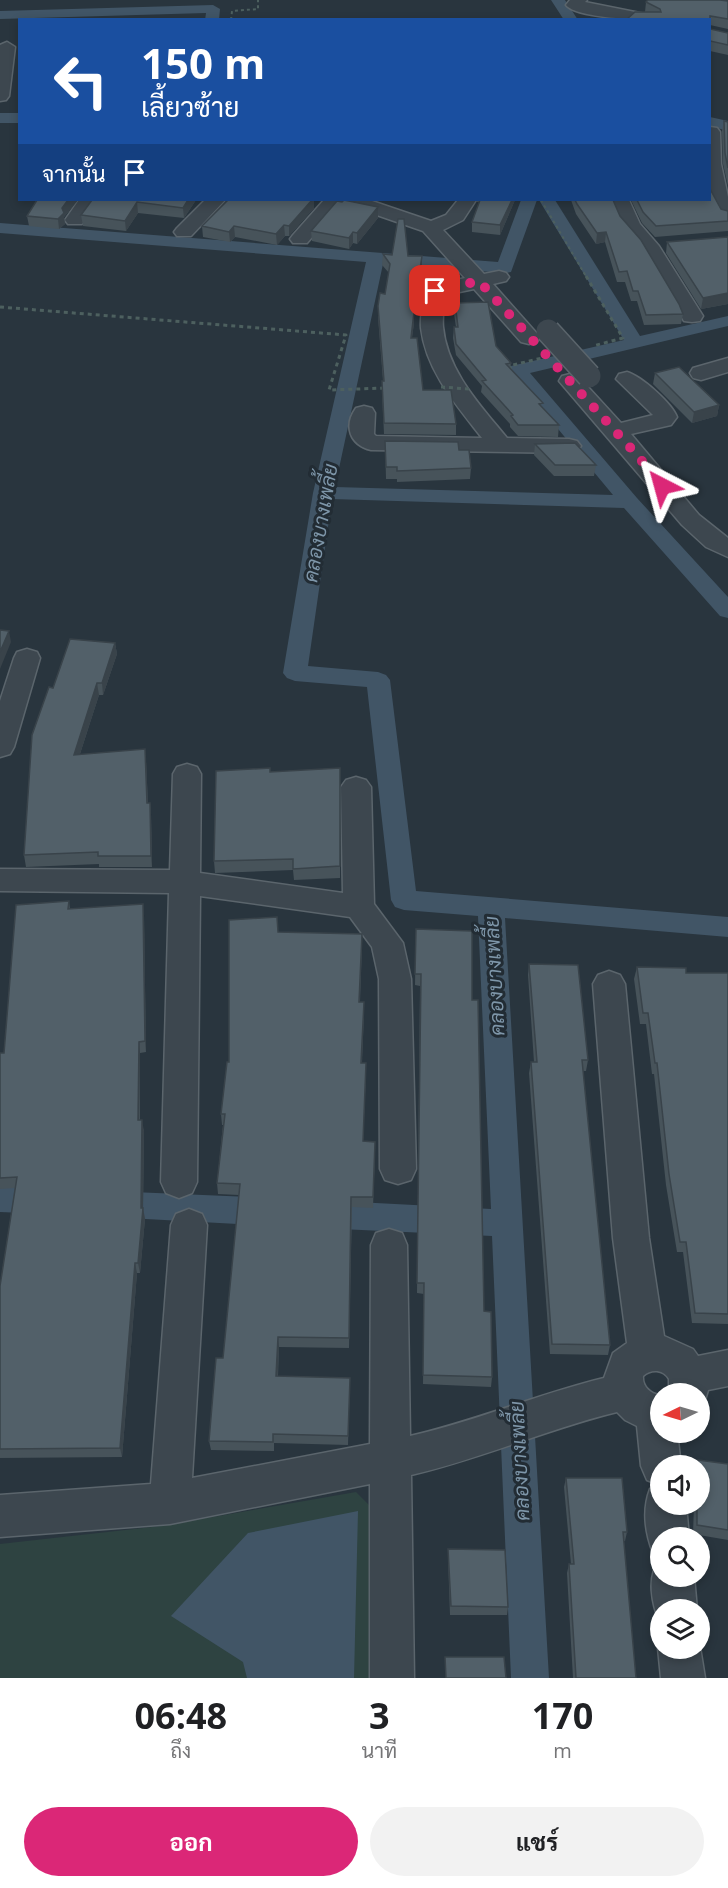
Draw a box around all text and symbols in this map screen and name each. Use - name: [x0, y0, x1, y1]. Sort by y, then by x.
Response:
- text: 150 m: [141, 34, 265, 91]
- icon: left: [42, 42, 120, 120]
- text: เลี้ยวซ้าย: [141, 88, 239, 125]
- icon: arrive: [118, 156, 151, 189]
- text: จากนั้น: [42, 158, 106, 188]
- pin: [409, 265, 460, 316]
- icon: arrive: [418, 274, 451, 307]
- position arrow: [630, 454, 694, 518]
- water label: คลองบางเพลี้ย: [292, 460, 344, 584]
- water label: คลองบางเพลี้ย: [473, 915, 511, 1037]
- north arrow: [650, 1383, 710, 1443]
- map controls: [650, 1383, 710, 1659]
- water label: คลองบางเพลี้ย: [498, 1400, 536, 1522]
- button: sound: [650, 1455, 710, 1515]
- button: search: [650, 1527, 710, 1587]
- button: layers: [650, 1599, 710, 1659]
- text: 06:48: [135, 1691, 227, 1740]
- text: 3: [369, 1691, 390, 1740]
- text: 170: [532, 1691, 593, 1740]
- text: ถึง: [170, 1737, 191, 1764]
- text: นาที: [362, 1737, 397, 1764]
- text: m: [553, 1737, 572, 1764]
- button: ออก: [24, 1807, 358, 1876]
- button: แชร์: [370, 1807, 704, 1876]

